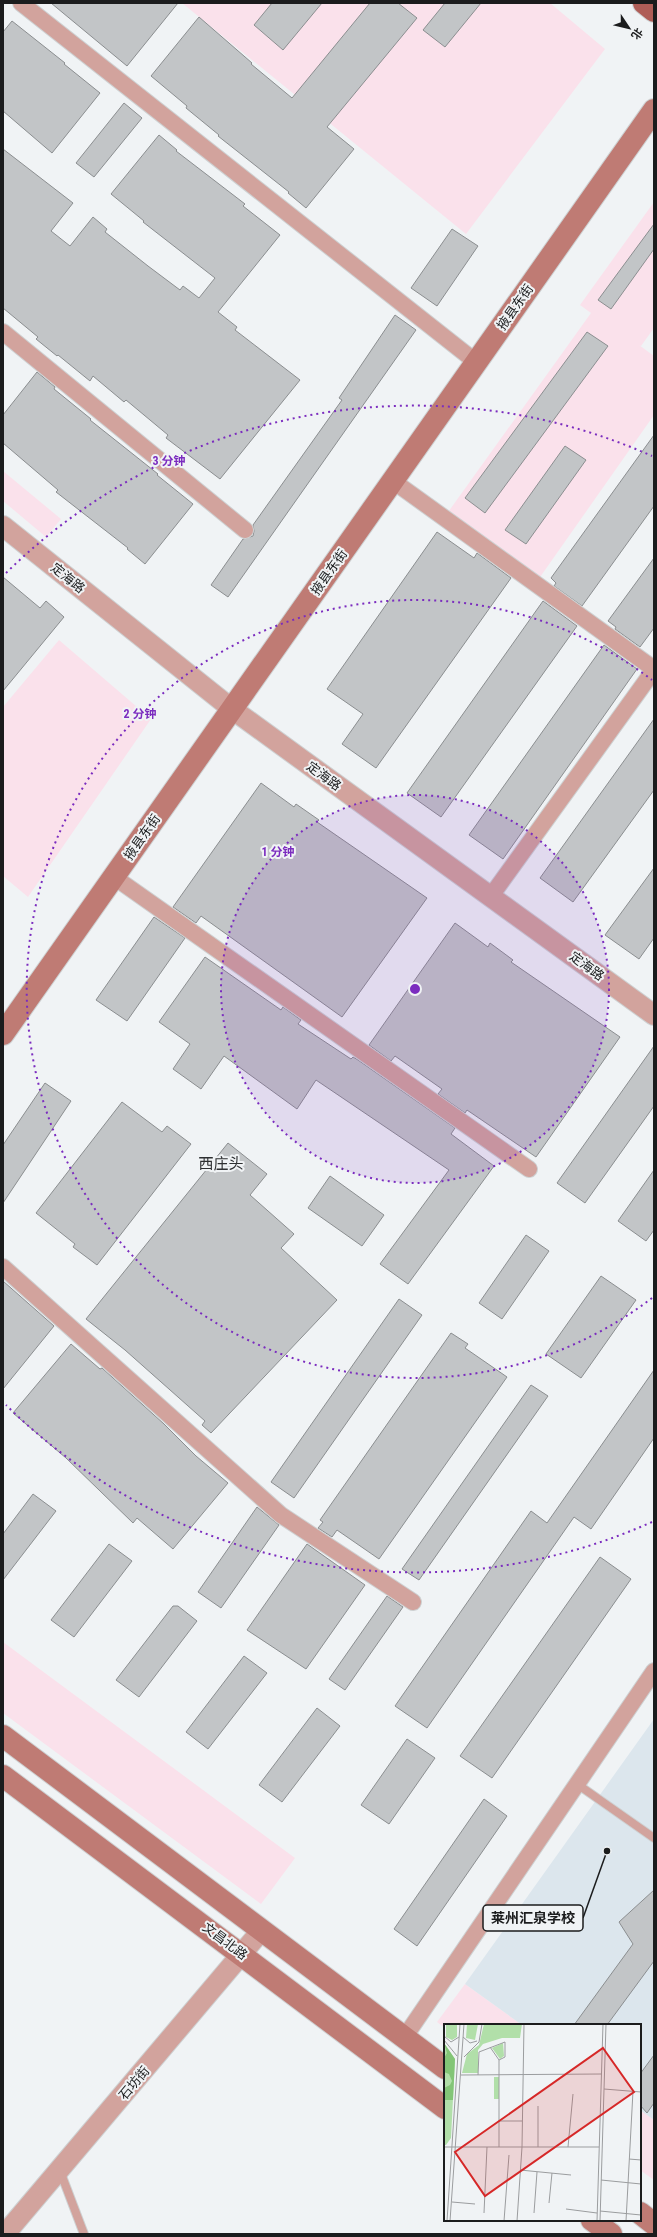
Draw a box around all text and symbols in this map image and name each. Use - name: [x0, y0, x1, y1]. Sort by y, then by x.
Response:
- north arrow: [609, 8, 649, 48]
- text: 北: [628, 25, 645, 42]
- street label: 掖县东街: [494, 281, 536, 333]
- text: 3 分钟: [153, 454, 185, 468]
- street label: 掖县东街: [308, 546, 350, 598]
- street label: 定海路: [48, 560, 88, 596]
- text: 2 分钟: [124, 707, 156, 721]
- street label: 定海路: [304, 758, 344, 794]
- street label: 掖县东街: [121, 811, 163, 863]
- text: 1 分钟: [262, 845, 294, 859]
- street label: 定海路: [567, 948, 607, 984]
- centre of rings: [408, 982, 422, 996]
- district label: 西庄头: [198, 1155, 244, 1173]
- callout: 莱州汇泉学校: [483, 1905, 583, 1931]
- text: 莱州汇泉学校: [491, 1910, 575, 1926]
- street label: 文昌北路: [200, 1919, 250, 1963]
- inset map: [444, 2024, 641, 2221]
- street label: 石坊街: [116, 2063, 152, 2103]

